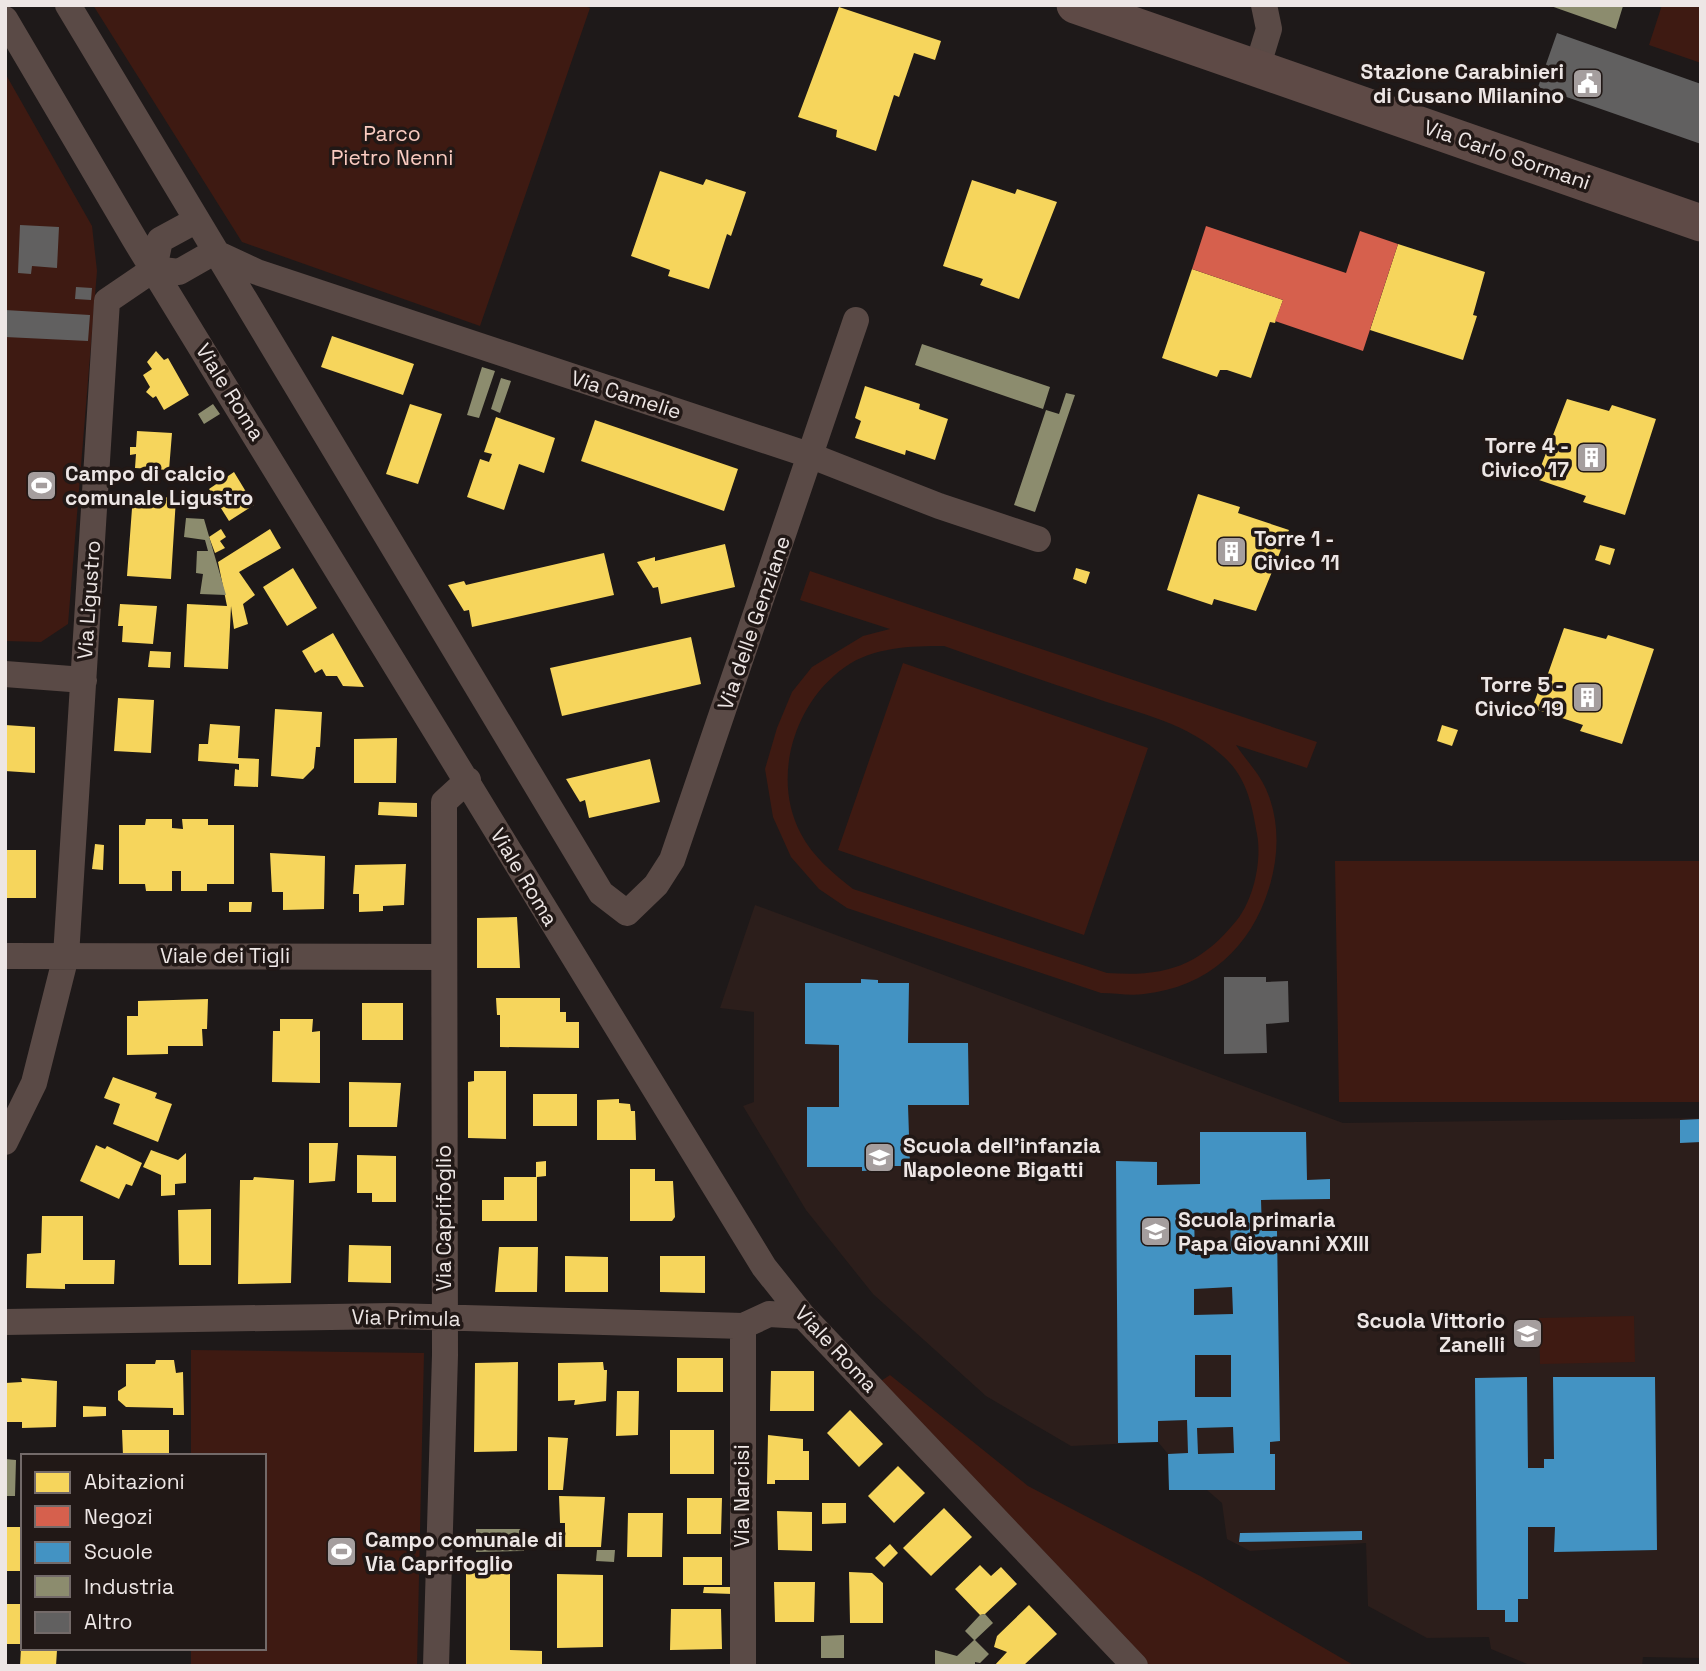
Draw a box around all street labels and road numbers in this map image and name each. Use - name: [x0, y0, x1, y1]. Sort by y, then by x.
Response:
- street label: Via Carlo Sormani: [1420, 113, 1594, 196]
- street label: Viale Roma: [190, 338, 271, 445]
- street label: Via Camelie: [568, 364, 685, 425]
- street label: Via delle Genziane: [711, 532, 796, 713]
- street label: Via Ligustro: [71, 539, 106, 661]
- street label: Viale Roma: [485, 823, 564, 931]
- street label: Viale dei Tigli: [160, 942, 290, 969]
- street label: Via Caprifoglio: [430, 1145, 457, 1291]
- street label: Viale Roma: [789, 1299, 884, 1398]
- street label: Via Primula: [351, 1303, 461, 1332]
- street label: Via Narcisi: [728, 1444, 755, 1548]

